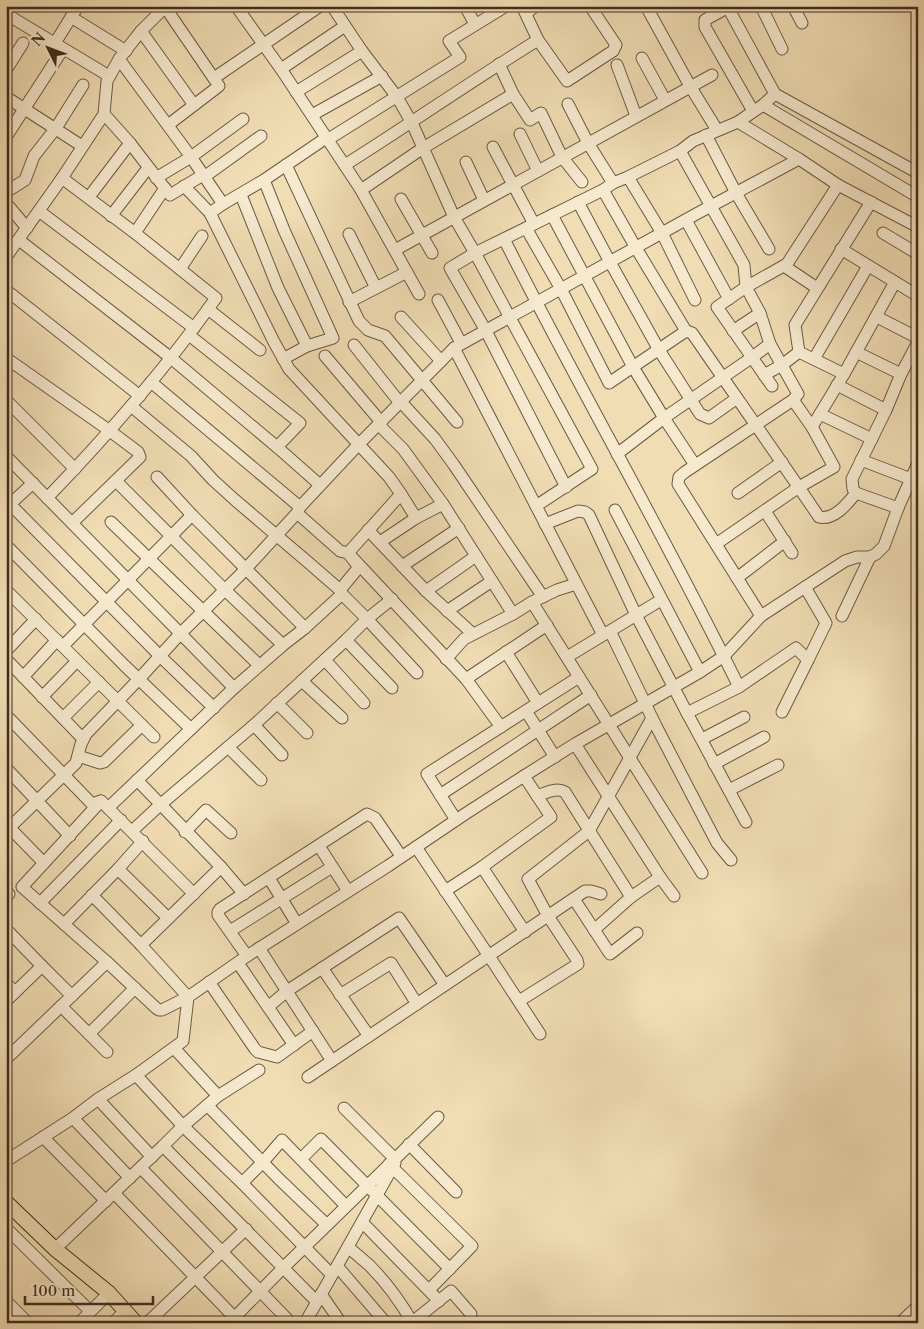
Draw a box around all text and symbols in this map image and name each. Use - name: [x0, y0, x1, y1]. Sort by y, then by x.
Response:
- north arrow: [22, 22, 72, 72]
- text: N: [28, 29, 49, 50]
- scale bar: [25, 1274, 152, 1306]
- text: 100 m: [32, 1281, 75, 1300]

